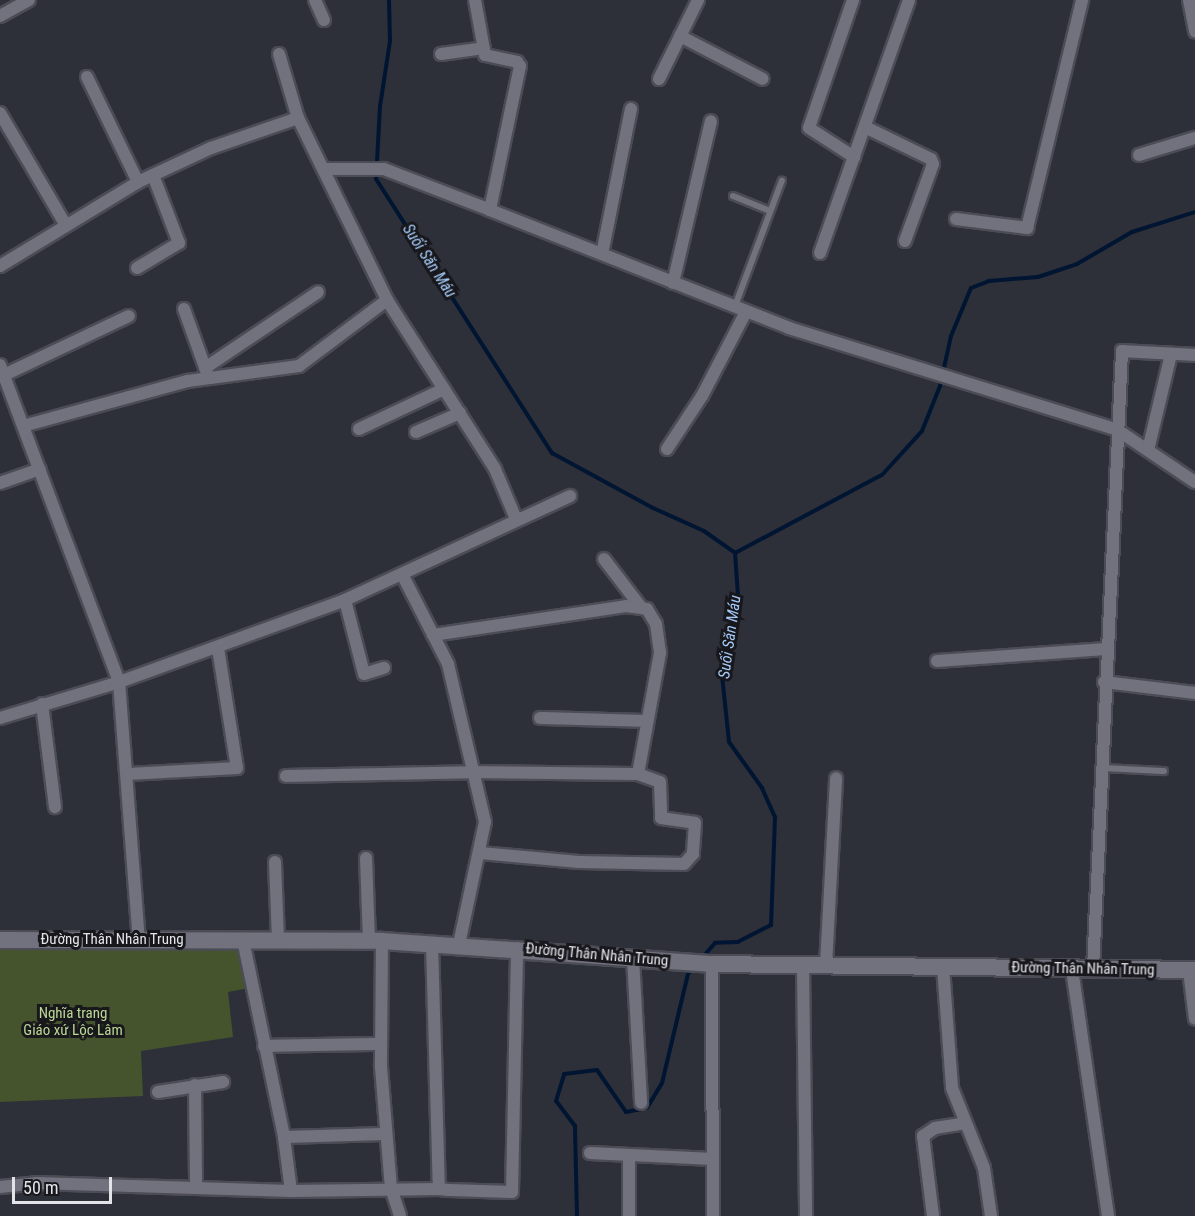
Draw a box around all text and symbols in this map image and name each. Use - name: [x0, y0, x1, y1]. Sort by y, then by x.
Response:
- water label: Suối Săn Máu: [398, 221, 460, 301]
- water label: Suối Săn Máu: [715, 594, 745, 680]
- street label: Đường Thân Nhân Trung: [40, 931, 184, 949]
- street label: Đường Thân Nhân Trung: [525, 940, 669, 970]
- street label: Đường Thân Nhân Trung: [1011, 959, 1155, 979]
- park label: Nghĩa trang Giáo xứ Lộc Lâm: [23, 1004, 123, 1039]
- scale bar: [15, 1165, 116, 1203]
- text: 50 m: [23, 1177, 58, 1198]

